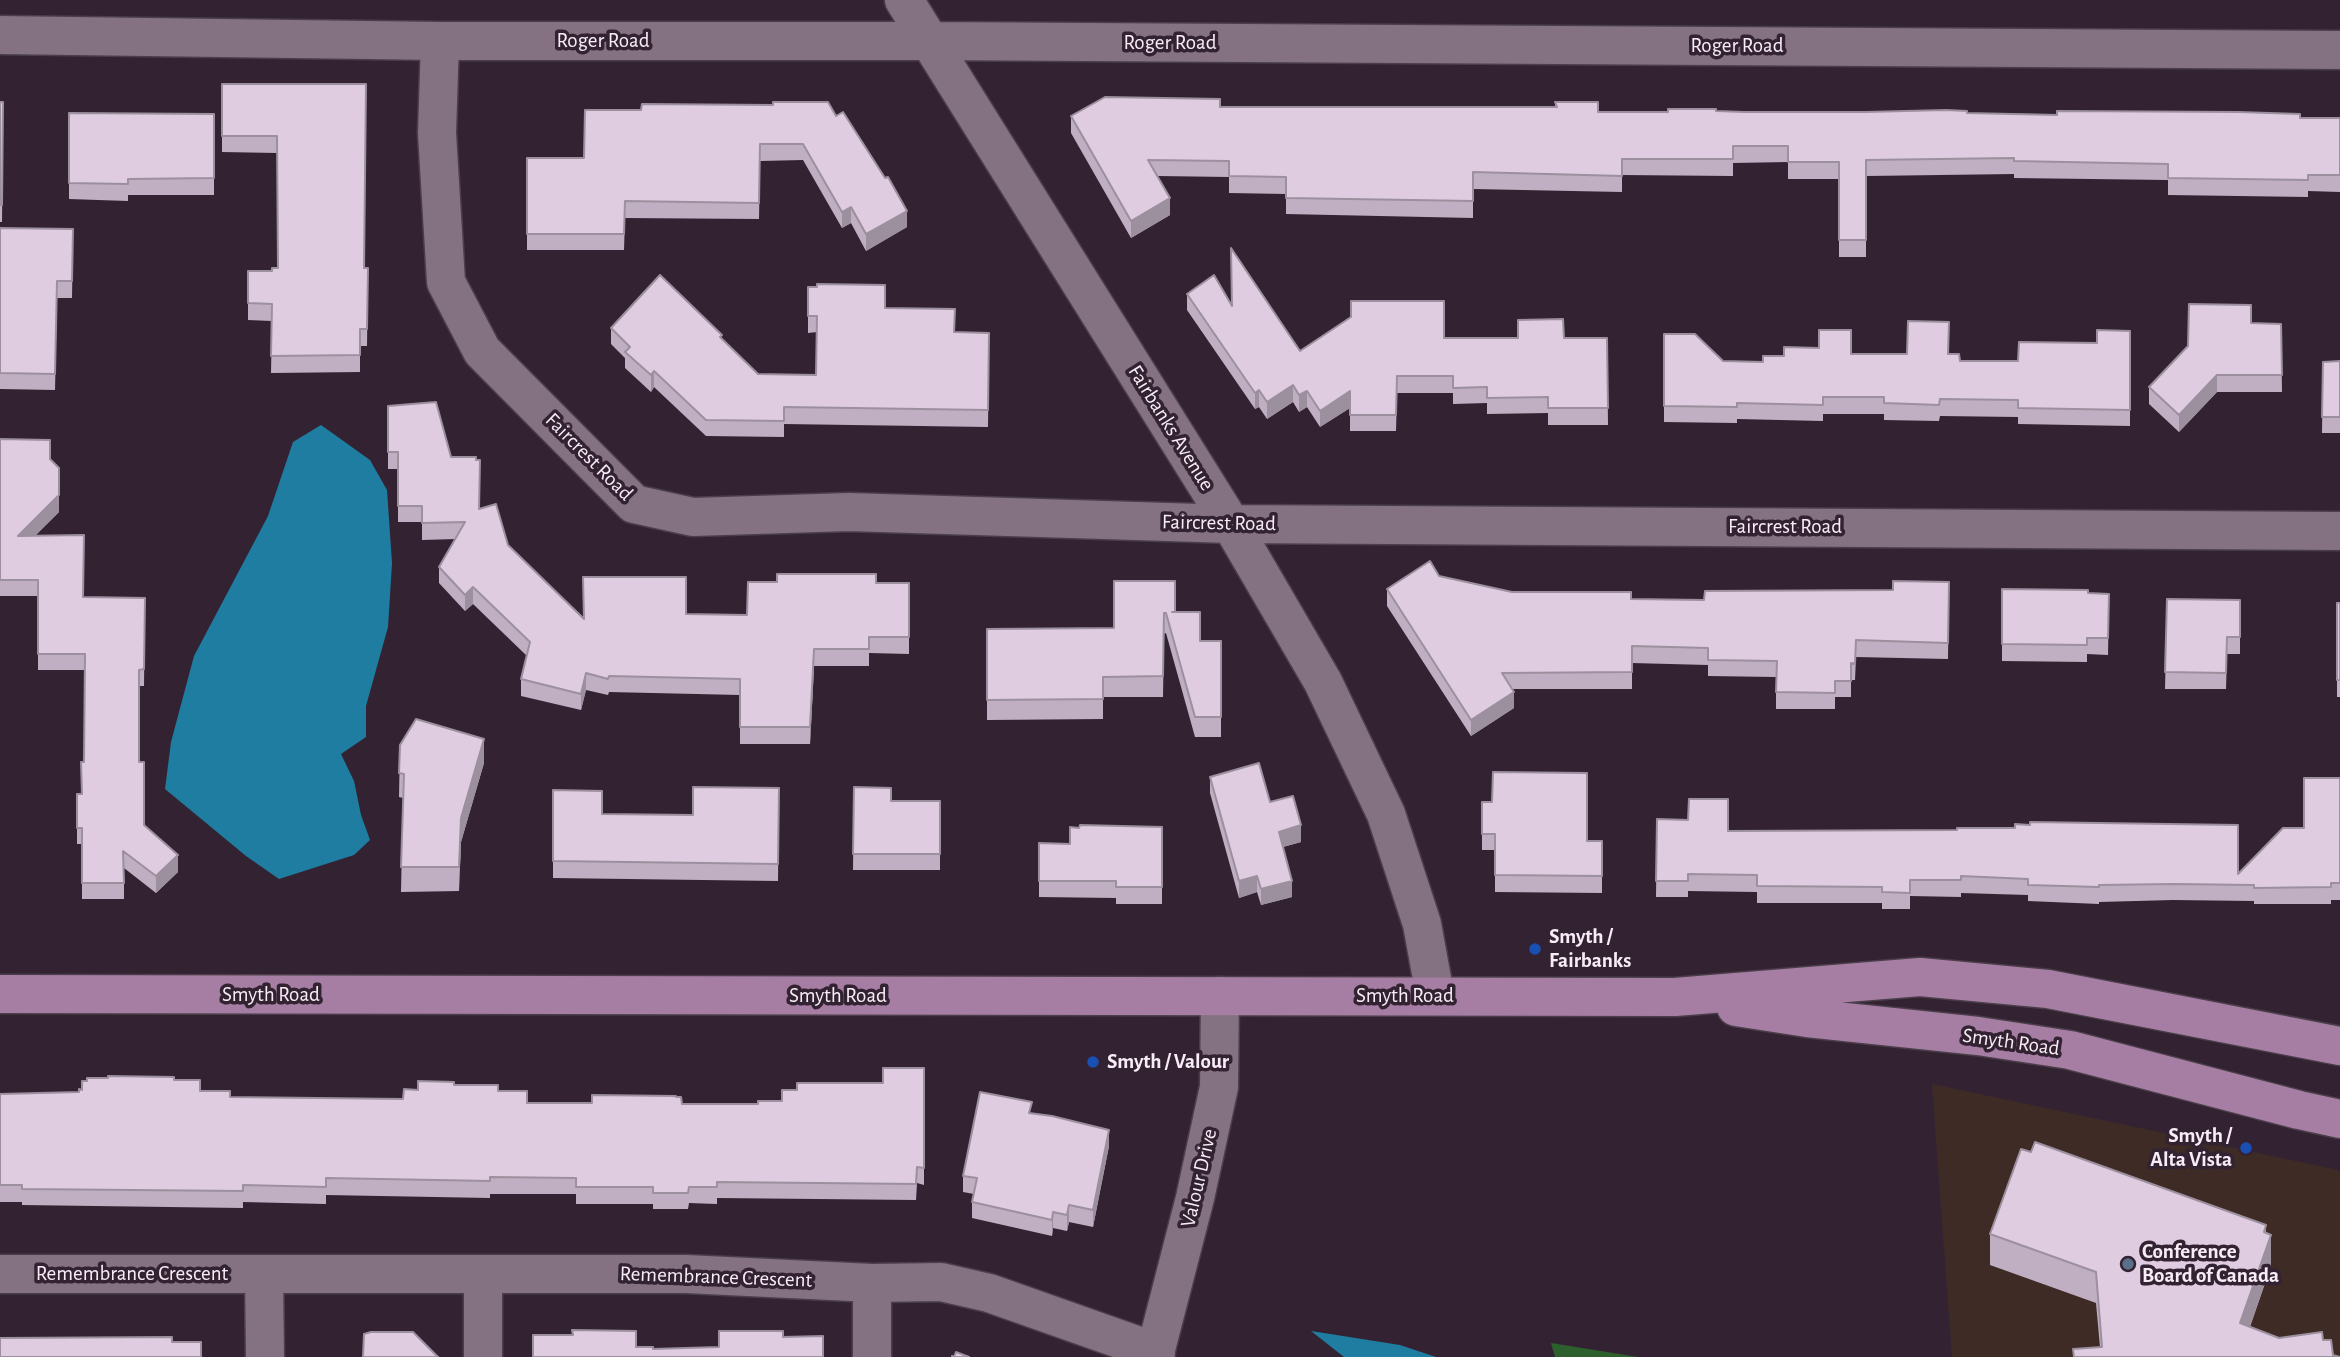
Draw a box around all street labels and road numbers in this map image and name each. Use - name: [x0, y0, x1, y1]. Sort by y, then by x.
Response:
- street label: Roger Road: [556, 28, 650, 54]
- street label: Roger Road: [1123, 30, 1217, 56]
- street label: Roger Road: [1690, 33, 1784, 59]
- street label: Fairbanks Avenue: [1122, 361, 1220, 495]
- street label: Faircrest Road: [540, 408, 638, 506]
- street label: Faircrest Road: [1162, 509, 1276, 537]
- street label: Faircrest Road: [1728, 514, 1842, 540]
- street label: Smyth Road: [222, 982, 320, 1008]
- street label: Smyth Road: [789, 983, 887, 1009]
- street label: Smyth Road: [1356, 983, 1454, 1009]
- street label: Smyth Road: [1961, 1023, 2061, 1061]
- street label: Valour Drive: [1175, 1126, 1223, 1230]
- street label: Remembrance Crescent: [36, 1261, 228, 1287]
- street label: Remembrance Crescent: [619, 1261, 813, 1293]

